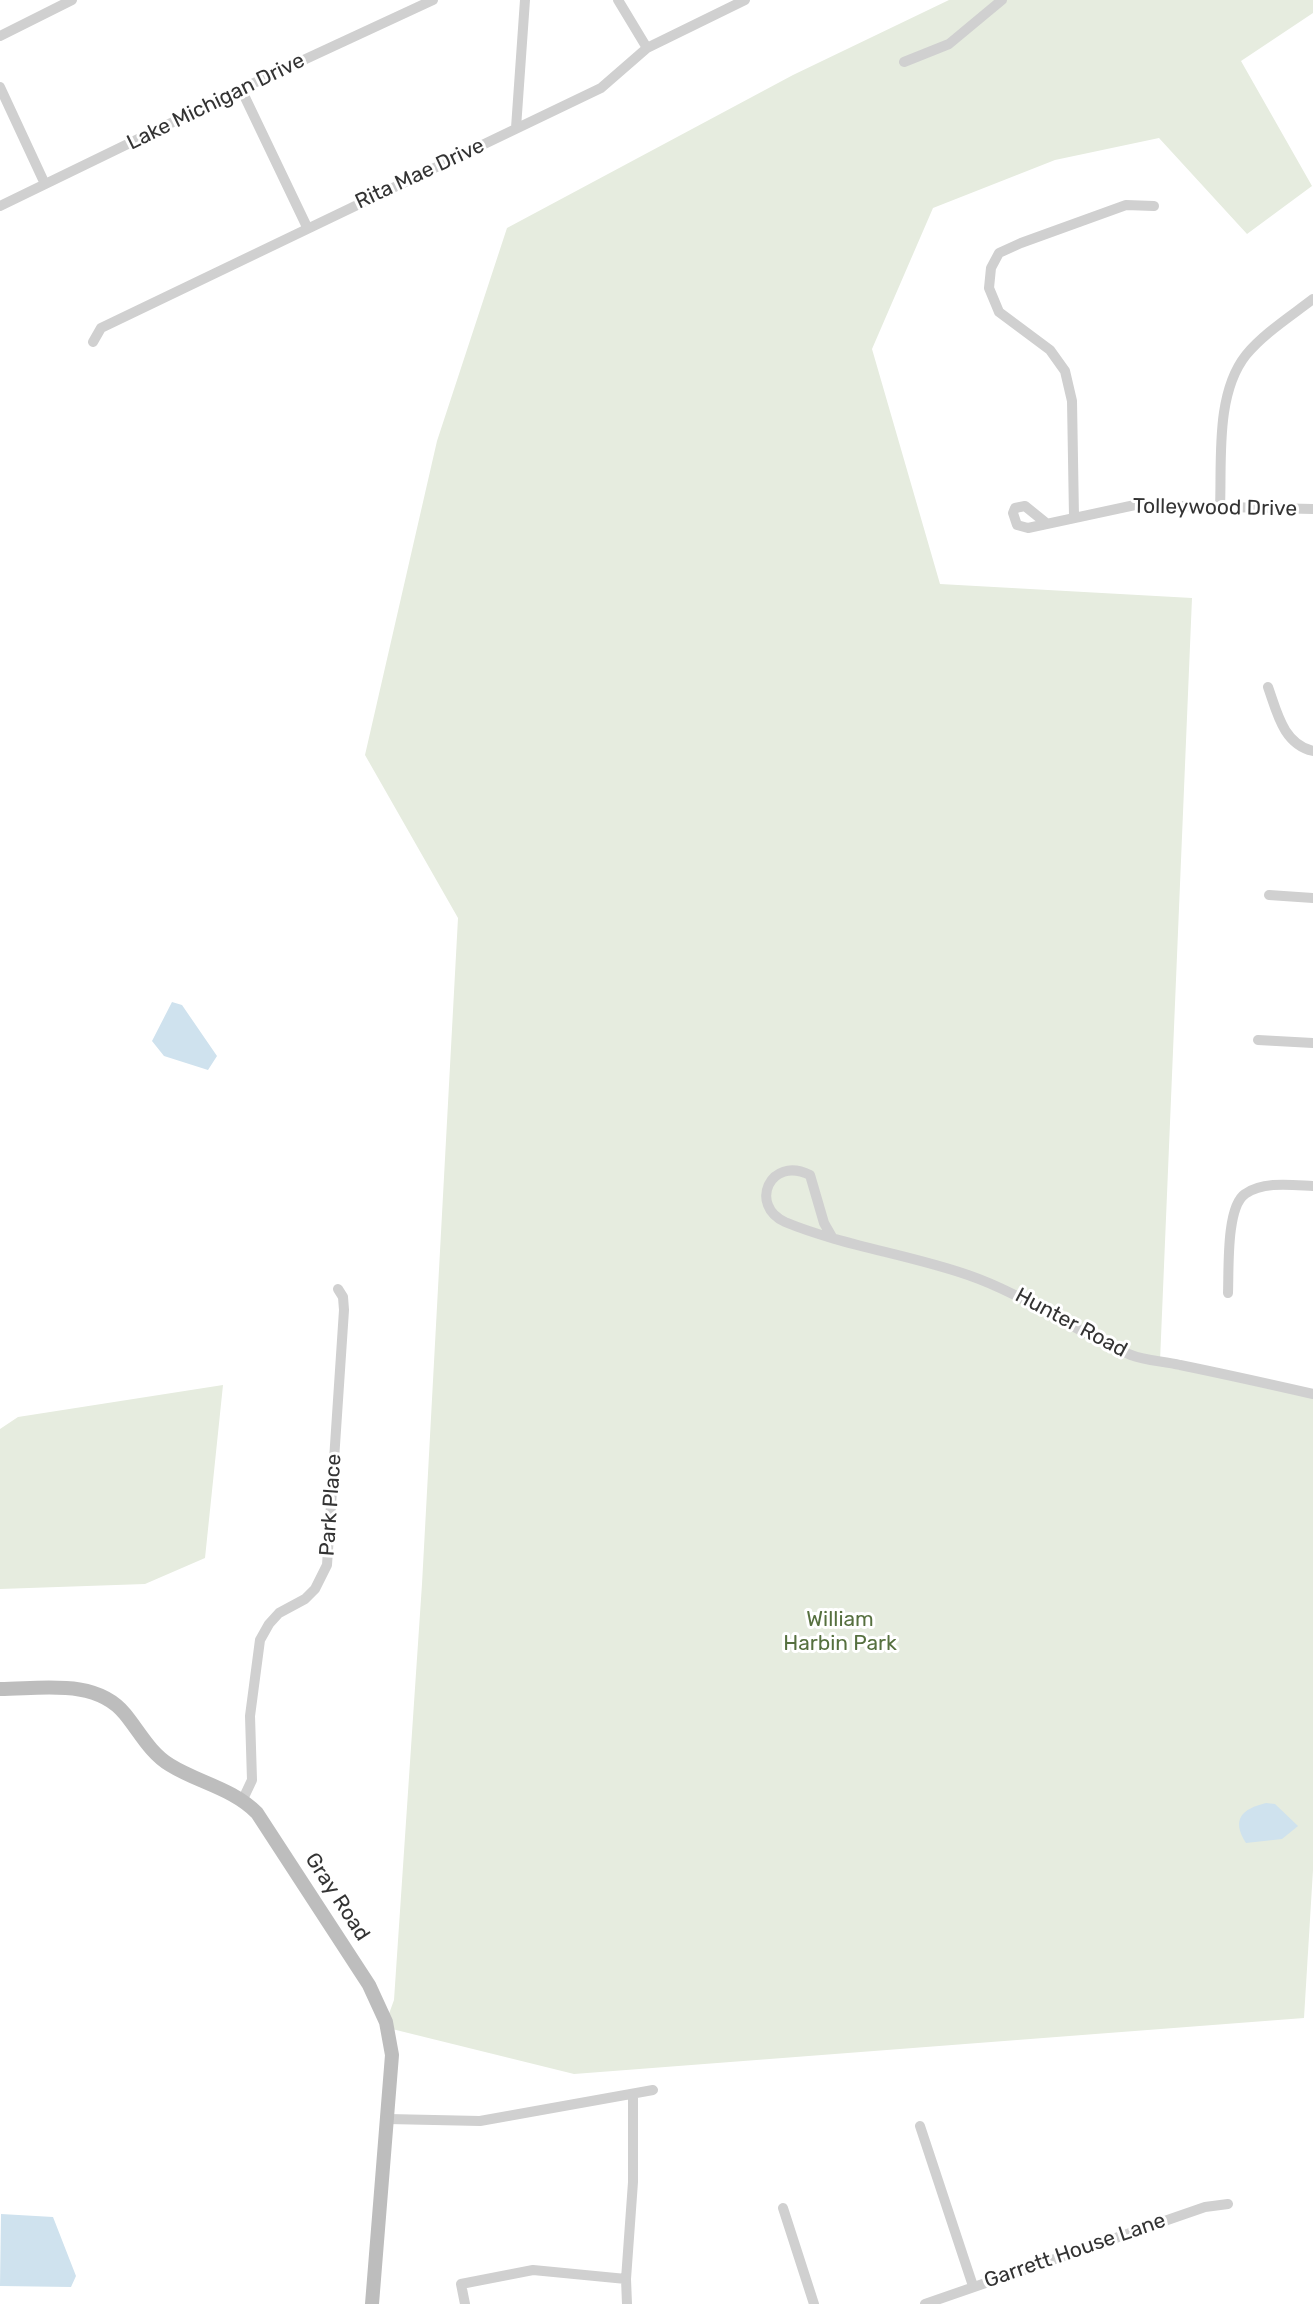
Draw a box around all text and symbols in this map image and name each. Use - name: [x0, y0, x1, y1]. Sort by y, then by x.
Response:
- street label: Lake Michigan Drive: [123, 48, 309, 156]
- street label: Rita Mae Drive: [351, 133, 489, 215]
- street label: Tolleywood Drive: [1133, 494, 1297, 522]
- street label: Hunter Road: [1011, 1283, 1131, 1363]
- street label: Park Place: [315, 1453, 347, 1557]
- park label: William Harbin Park: [783, 1607, 897, 1657]
- street label: Gray Road: [299, 1848, 375, 1946]
- street label: Garrett House Lane: [981, 2208, 1169, 2294]

